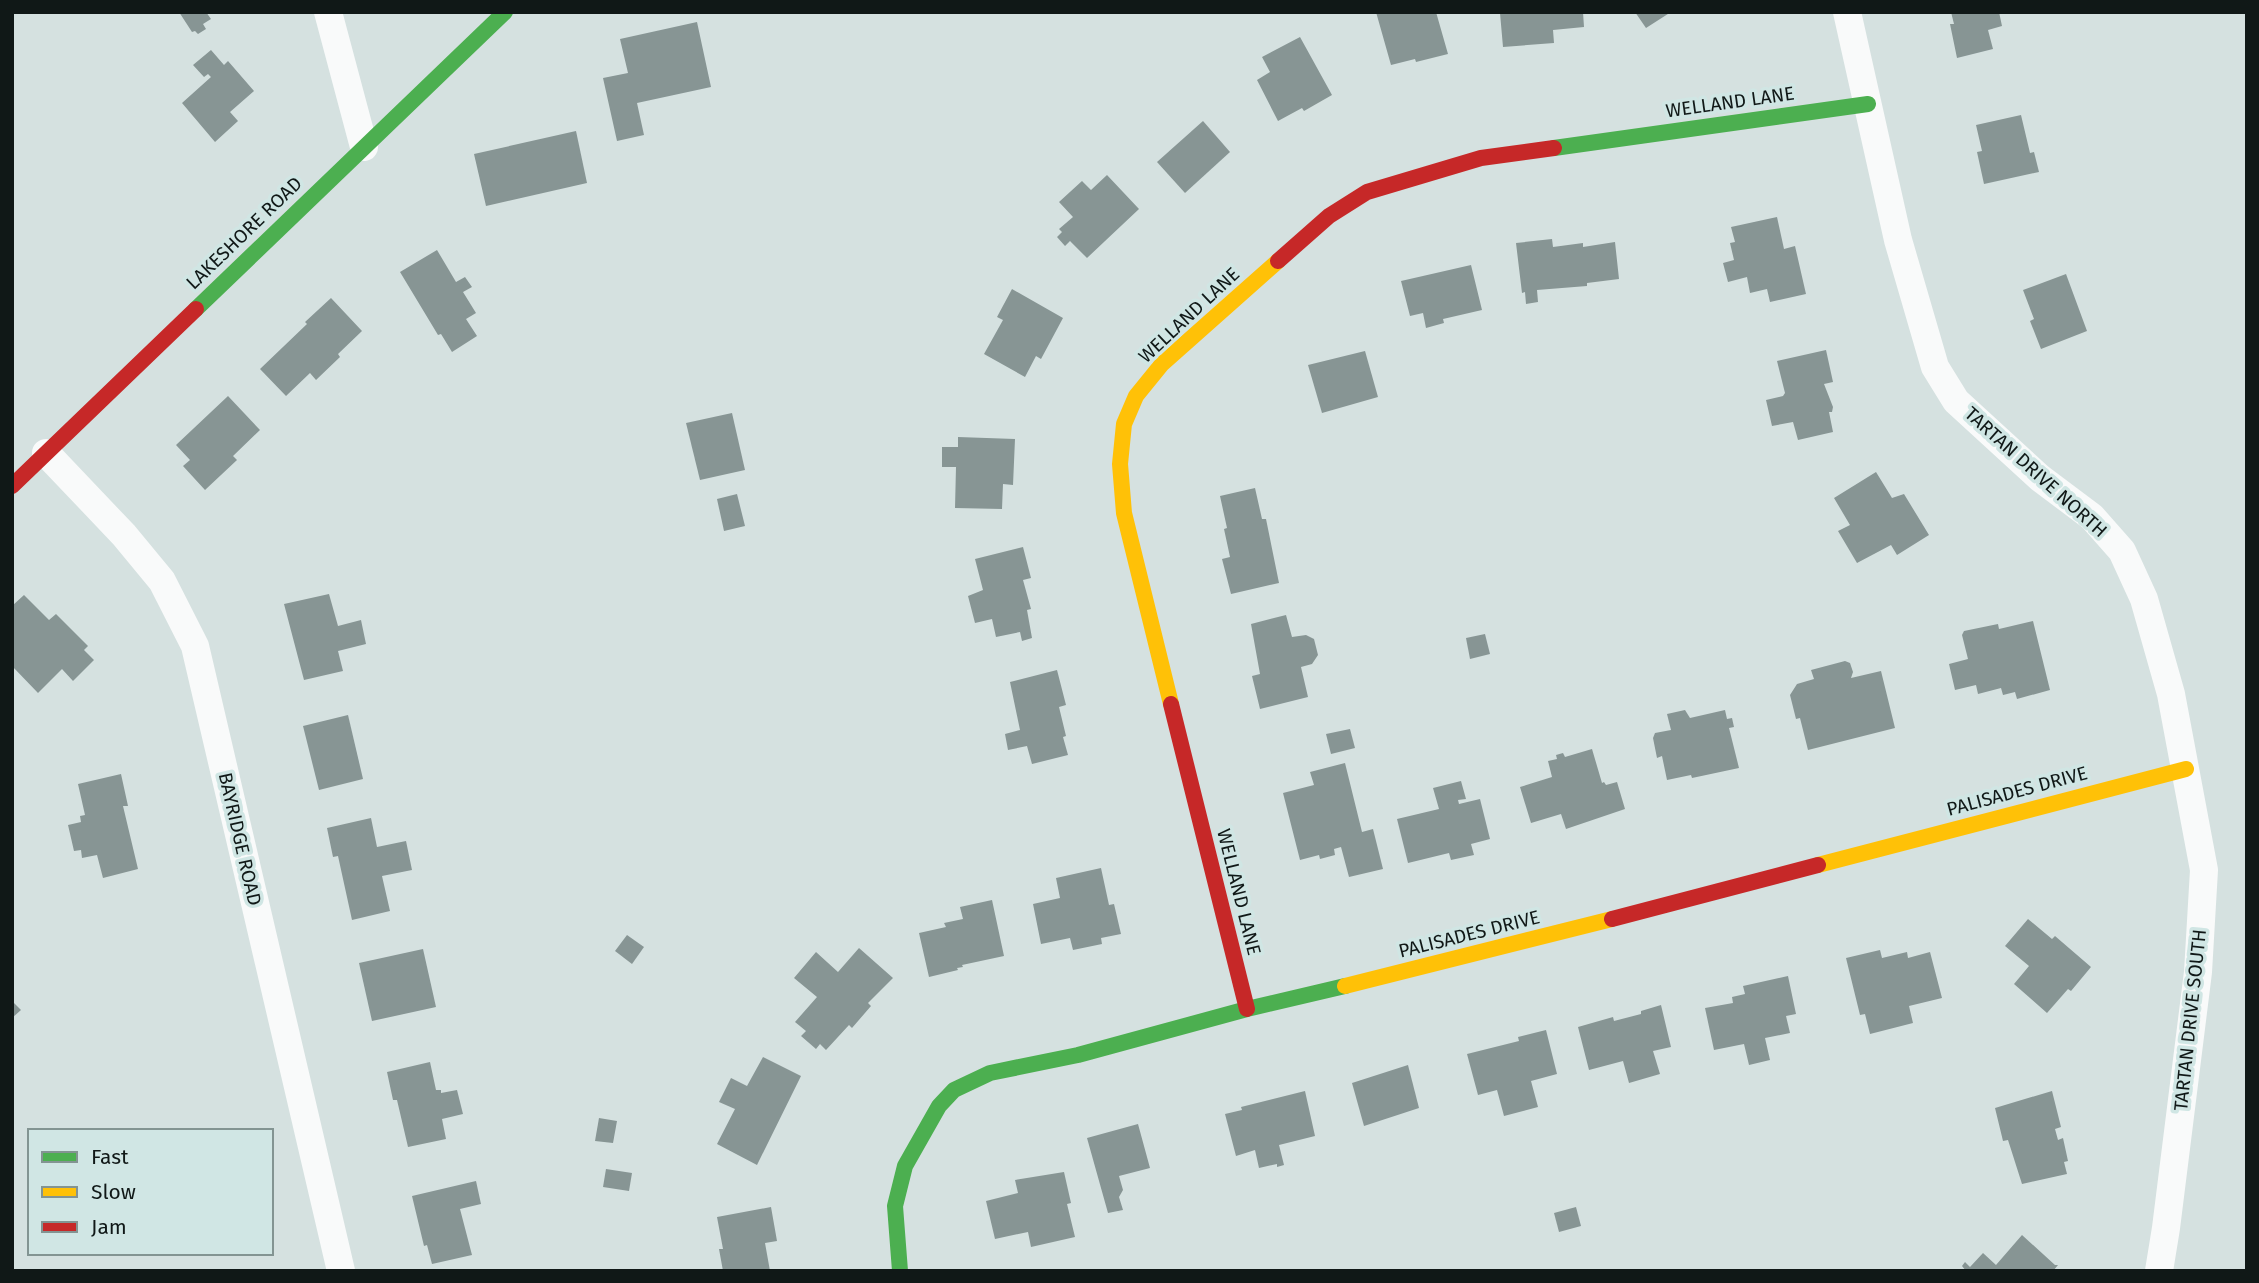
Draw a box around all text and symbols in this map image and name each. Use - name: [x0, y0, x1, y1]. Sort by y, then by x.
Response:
- street label: WELLAND LANE: [1664, 82, 1796, 122]
- street label: LAKESHORE ROAD: [181, 172, 307, 294]
- street label: WELLAND LANE: [1134, 262, 1244, 368]
- street label: TARTAN DRIVE NORTH: [1960, 402, 2112, 542]
- street label: PALISADES DRIVE: [1944, 761, 2090, 821]
- street label: BAYRIDGE ROAD: [214, 770, 266, 908]
- street label: WELLAND LANE: [1212, 826, 1266, 958]
- street label: PALISADES DRIVE: [1396, 905, 1542, 963]
- street label: TARTAN DRIVE SOUTH: [2169, 928, 2211, 1112]
- legend: [28, 1129, 273, 1255]
- text: Fast: [91, 1144, 129, 1170]
- text: Slow: [91, 1179, 136, 1205]
- text: Jam: [91, 1214, 127, 1240]

